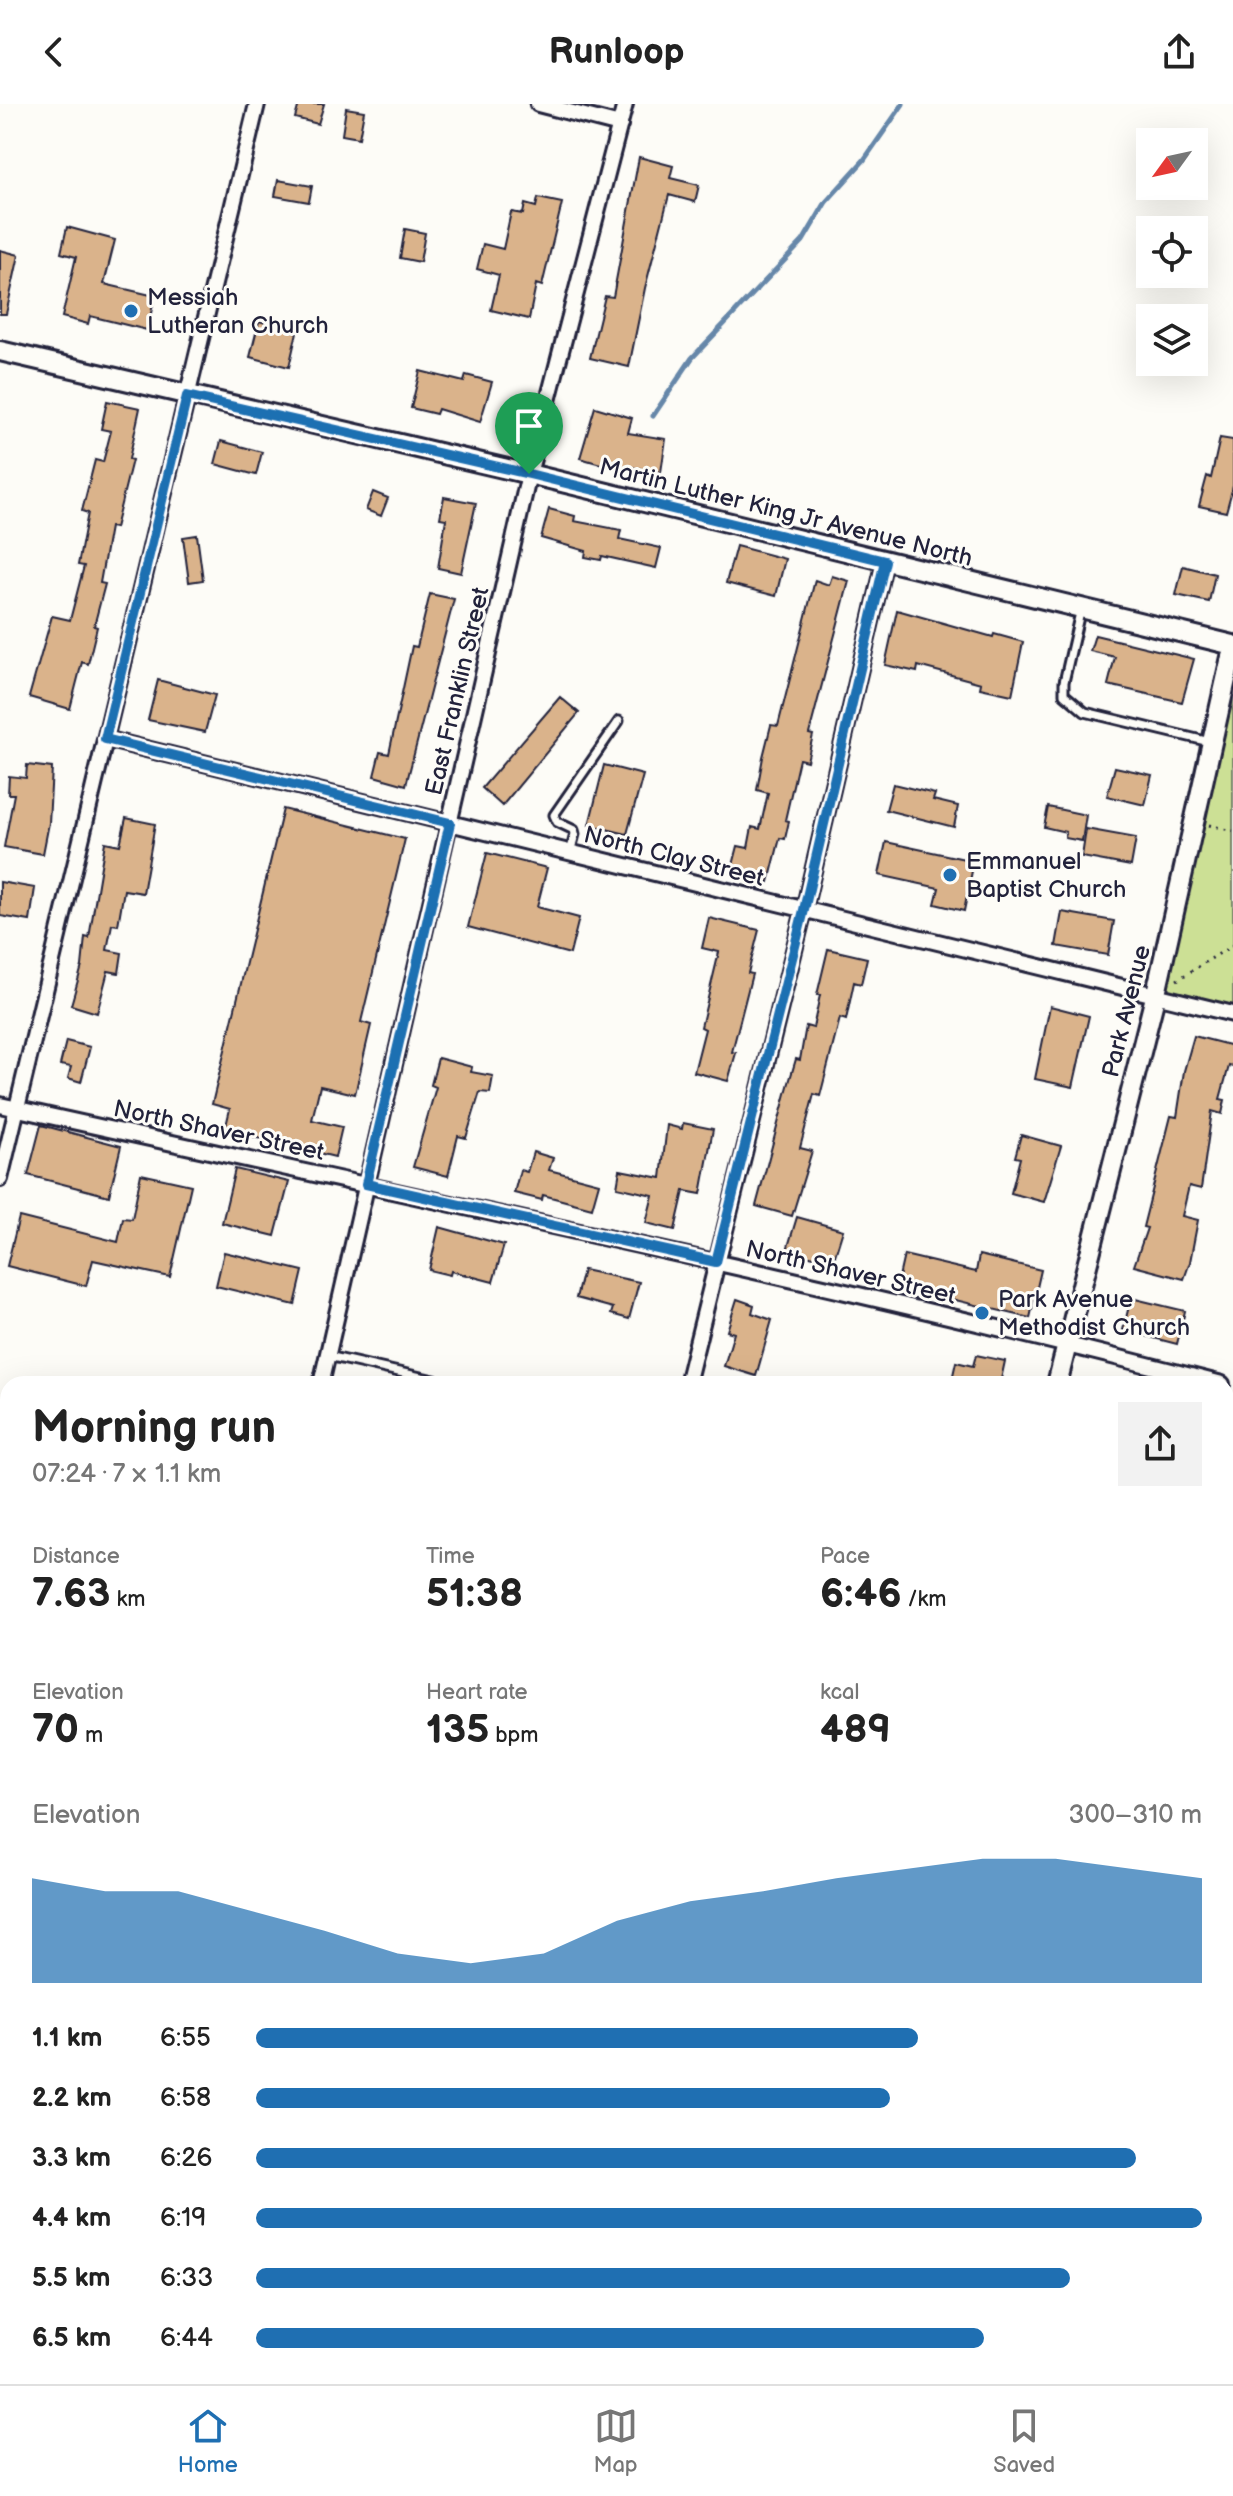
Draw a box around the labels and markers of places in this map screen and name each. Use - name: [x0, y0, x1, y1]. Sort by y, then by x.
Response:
- place label: Messiah Lutheran Church: [147, 283, 329, 340]
- marker: Messiah Lutheran Church: [122, 302, 140, 320]
- pin: [495, 392, 563, 474]
- place label: Emmanuel Baptist Church: [966, 847, 1126, 904]
- marker: Emmanuel Baptist Church: [941, 866, 959, 884]
- place label: Park Avenue Methodist Church: [998, 1285, 1190, 1342]
- marker: Park Avenue Methodist Church: [973, 1304, 991, 1322]

